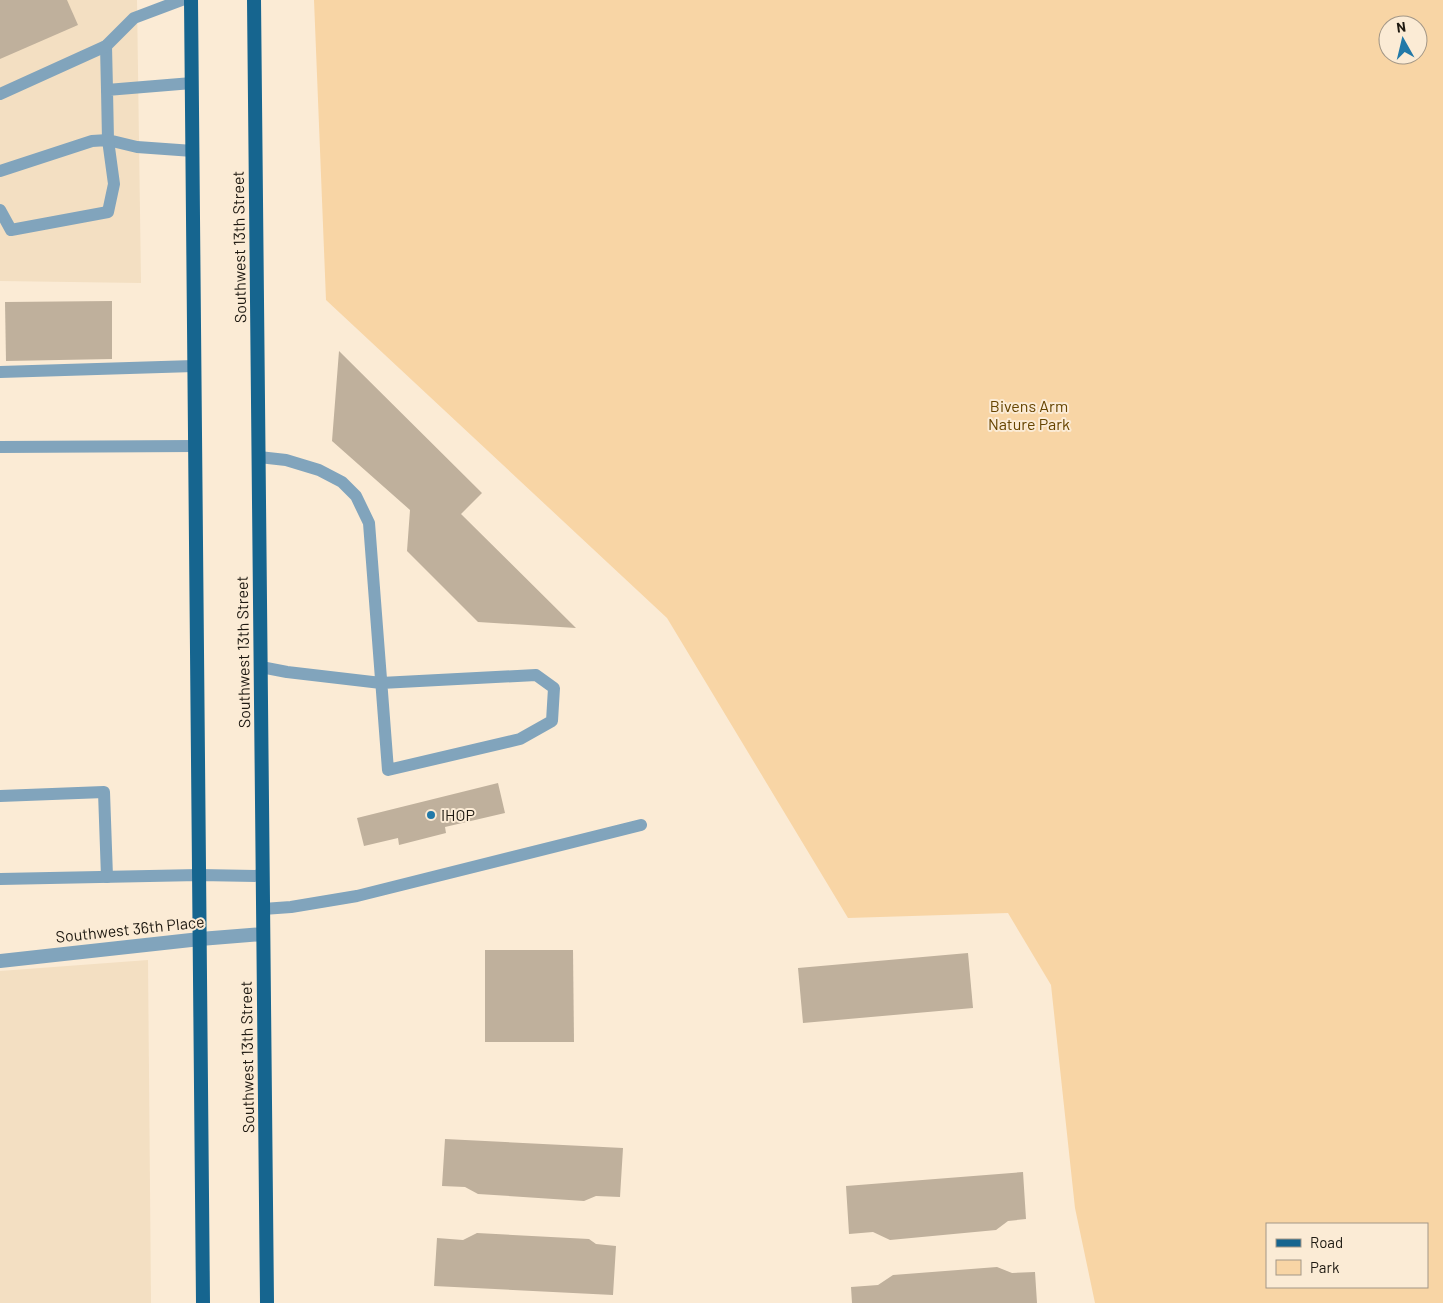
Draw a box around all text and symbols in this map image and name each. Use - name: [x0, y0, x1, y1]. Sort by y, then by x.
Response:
- north arrow: [1378, 15, 1428, 65]
- text: N: [1395, 18, 1407, 36]
- street label: Southwest 13th Street: [228, 171, 249, 323]
- park label: Bivens Arm Nature Park: [988, 396, 1070, 433]
- street label: Southwest 13th Street: [232, 576, 253, 728]
- place label: IHOP: [441, 805, 475, 824]
- marker: IHOP: [425, 809, 437, 821]
- street label: Southwest 36th Place: [55, 911, 205, 946]
- street label: Southwest 13th Street: [236, 981, 257, 1133]
- legend: [1266, 1223, 1428, 1288]
- text: Road: [1310, 1233, 1343, 1251]
- text: Park: [1310, 1258, 1340, 1276]

